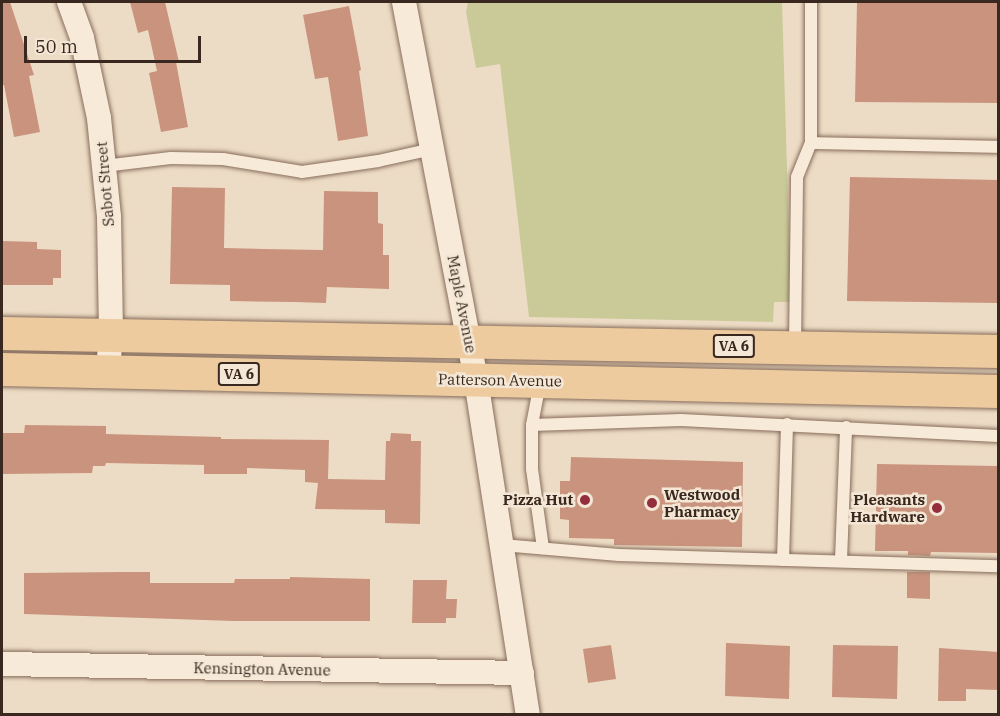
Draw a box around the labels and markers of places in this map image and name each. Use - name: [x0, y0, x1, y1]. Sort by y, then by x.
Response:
- place label: Westwood Pharmacy: [664, 485, 740, 520]
- place label: Pleasants Hardware: [850, 490, 925, 525]
- place label: Pizza Hut: [503, 491, 573, 509]
- marker: Pizza Hut: [578, 493, 592, 507]
- marker: Westwood Pharmacy: [645, 496, 659, 510]
- marker: Pleasants Hardware: [930, 501, 944, 515]

